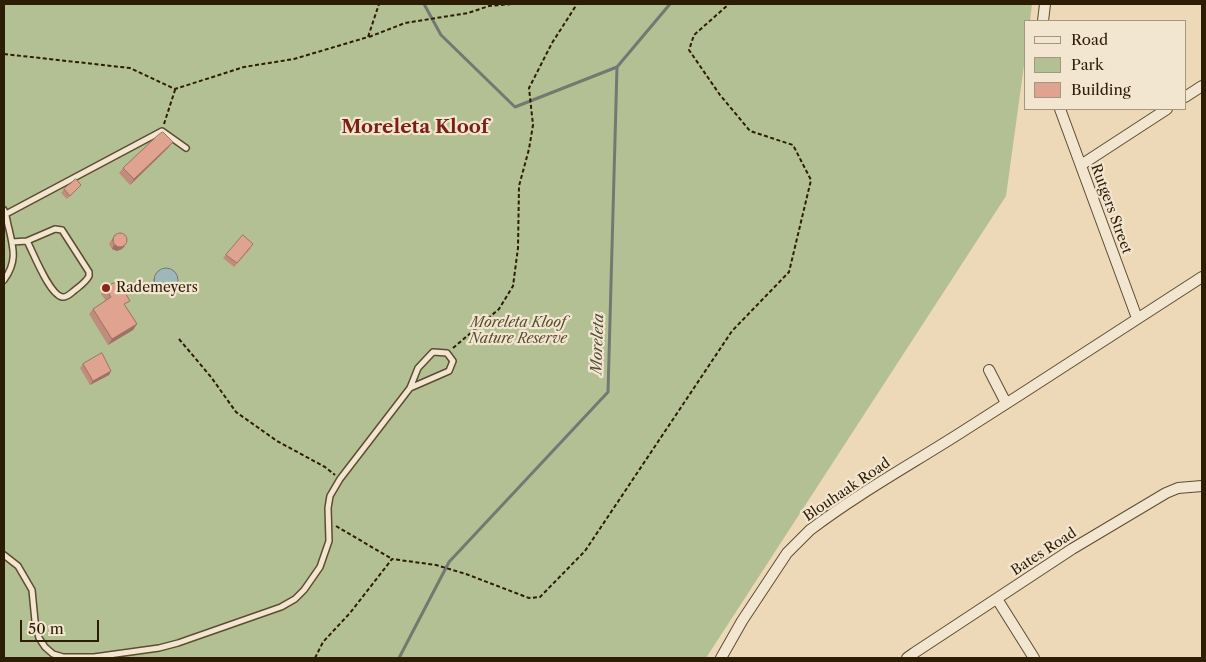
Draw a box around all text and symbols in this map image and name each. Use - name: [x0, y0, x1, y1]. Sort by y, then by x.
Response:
- legend: [1024, 20, 1186, 110]
- text: Road: [1071, 30, 1108, 49]
- text: Park: [1071, 55, 1104, 74]
- text: Building: [1071, 80, 1131, 99]
- district label: Moreleta Kloof: [341, 117, 489, 139]
- street label: Rutgers Street: [1087, 162, 1135, 256]
- place label: Rademeyers: [116, 280, 198, 296]
- marker: Rademeyers: [100, 282, 112, 294]
- water label: Moreleta: [588, 313, 608, 375]
- park label: Moreleta Kloof Nature Reserve: [469, 315, 567, 348]
- street label: Blouhaak Road: [800, 455, 894, 525]
- street label: Bates Road: [1008, 525, 1080, 579]
- scale bar: [22, 610, 101, 642]
- text: 50 m: [28, 619, 64, 638]

